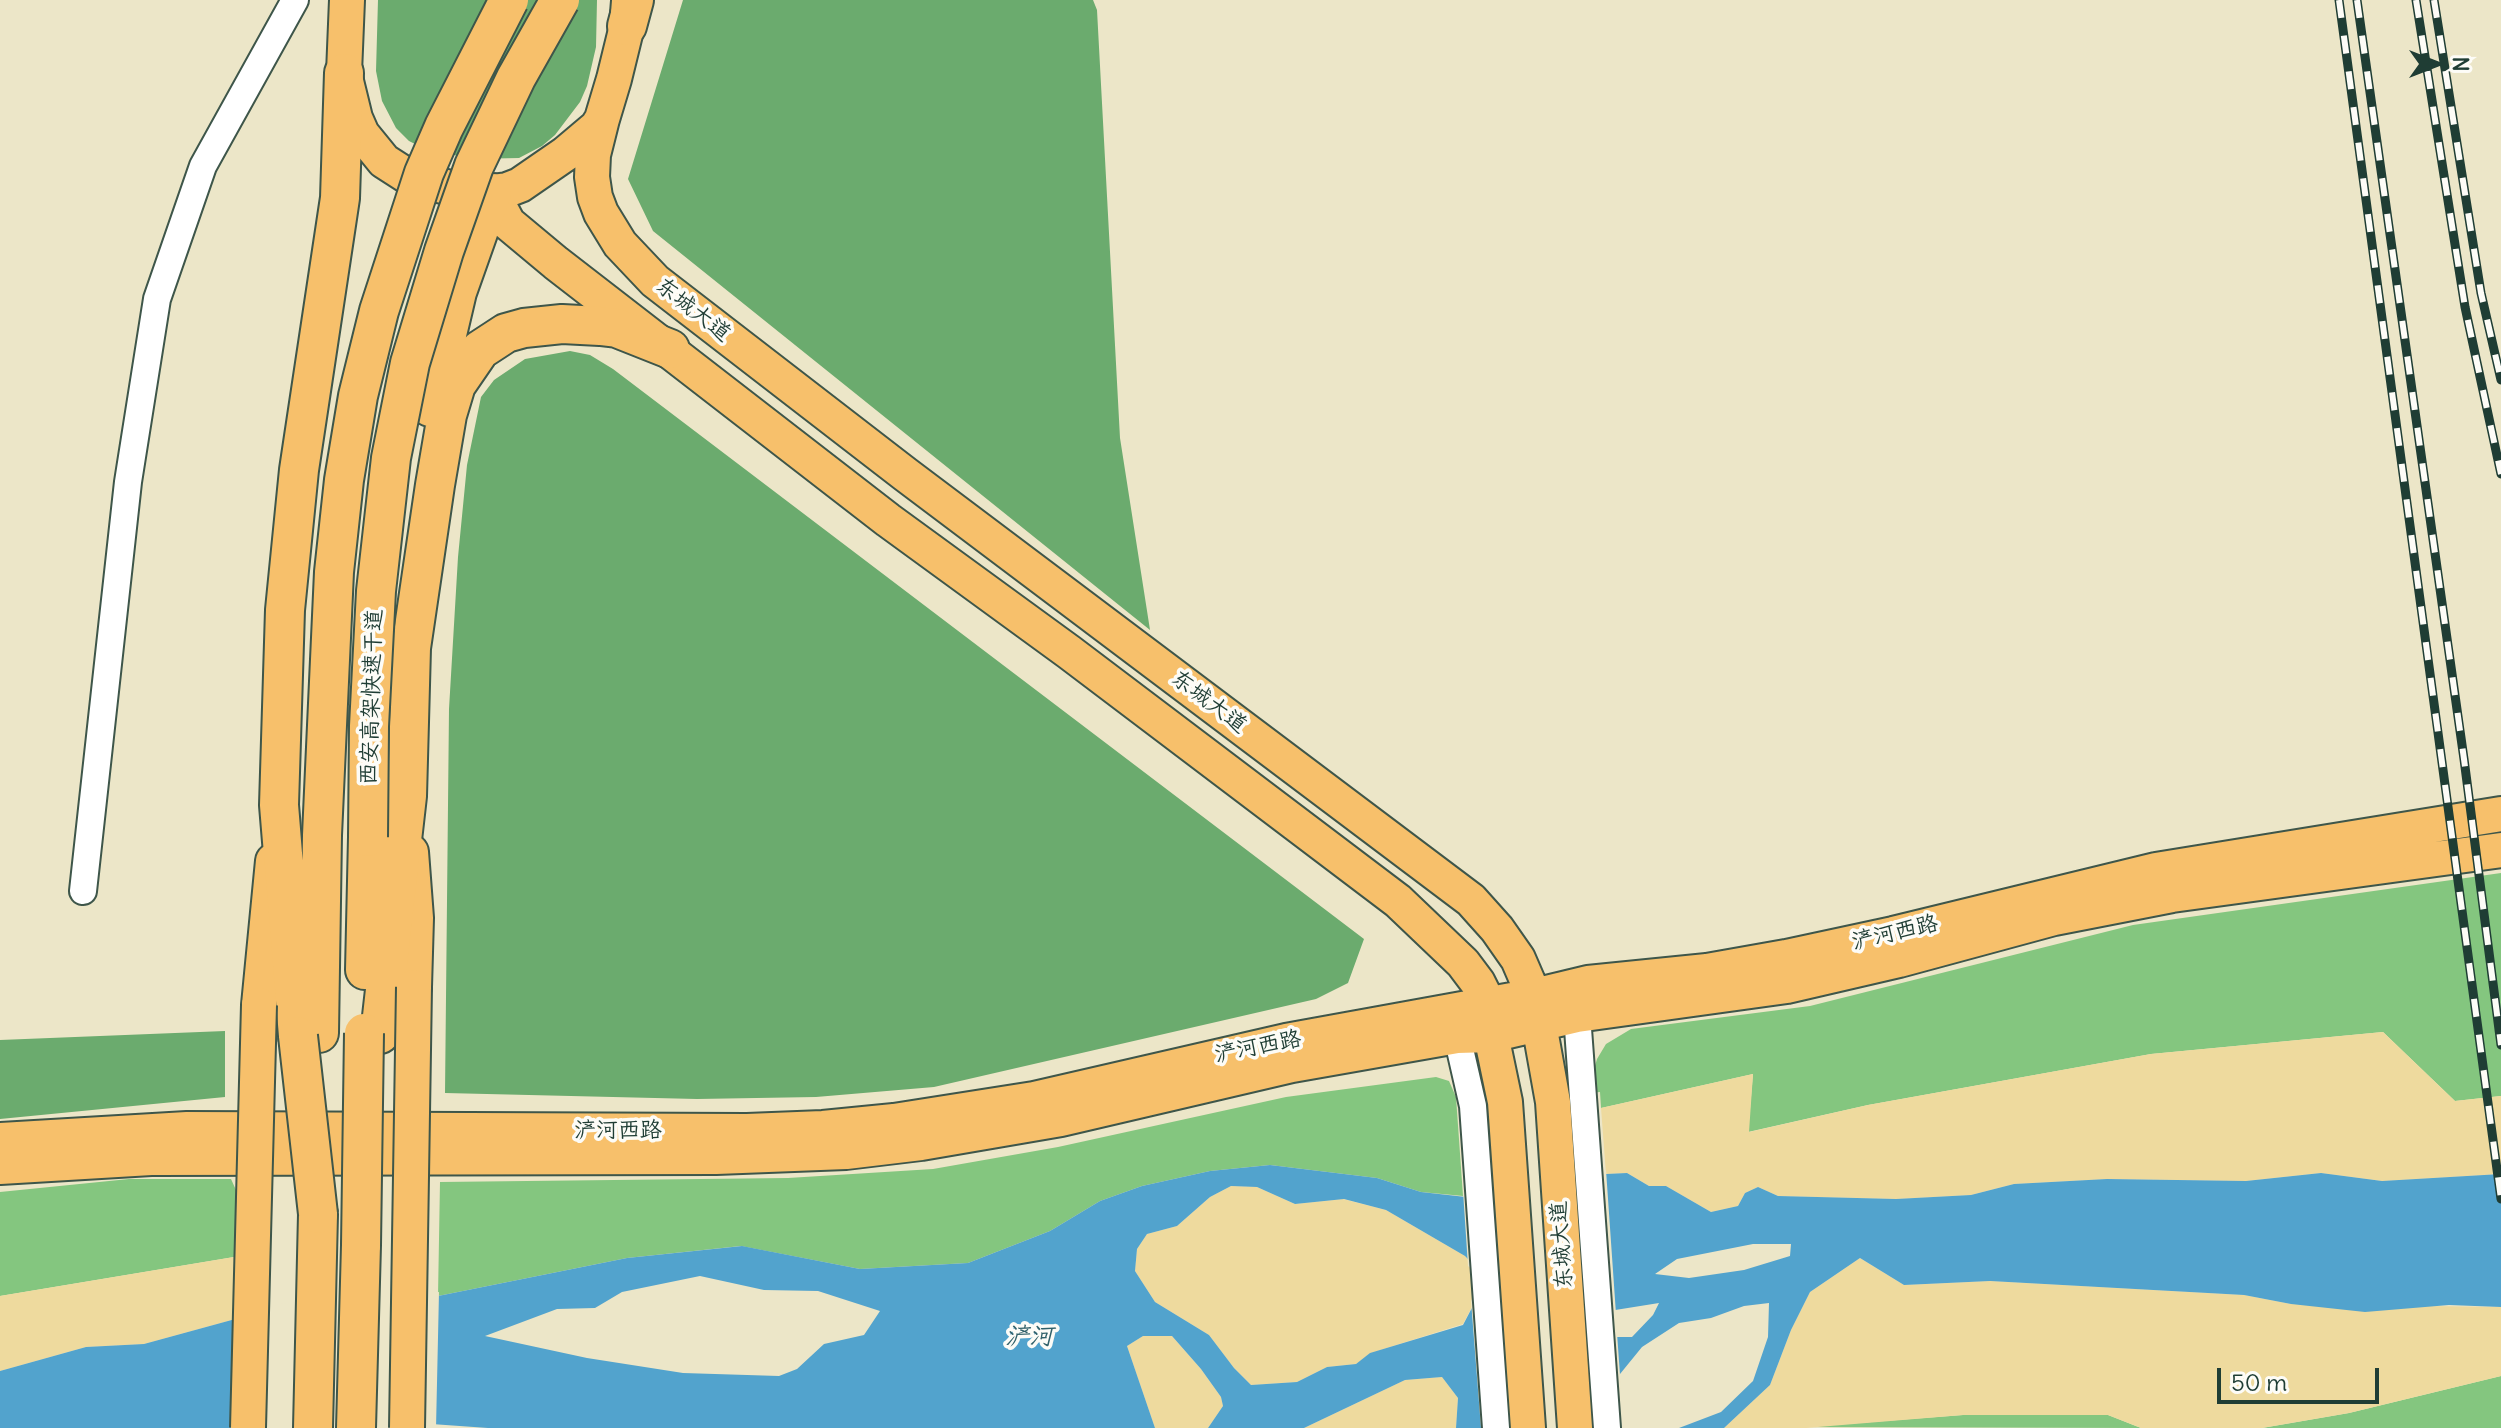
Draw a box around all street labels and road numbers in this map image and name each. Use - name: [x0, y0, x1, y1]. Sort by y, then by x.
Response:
- street label: 东城大道: [650, 273, 736, 347]
- street label: 西安高架快速干道: [356, 609, 388, 785]
- street label: 东城大道: [1166, 665, 1252, 739]
- street label: 浐河西路: [1849, 910, 1941, 956]
- street label: 浐河西路: [1212, 1026, 1304, 1068]
- street label: 浐河西路: [574, 1118, 662, 1144]
- street label: 东城大道: [1546, 1200, 1578, 1290]

